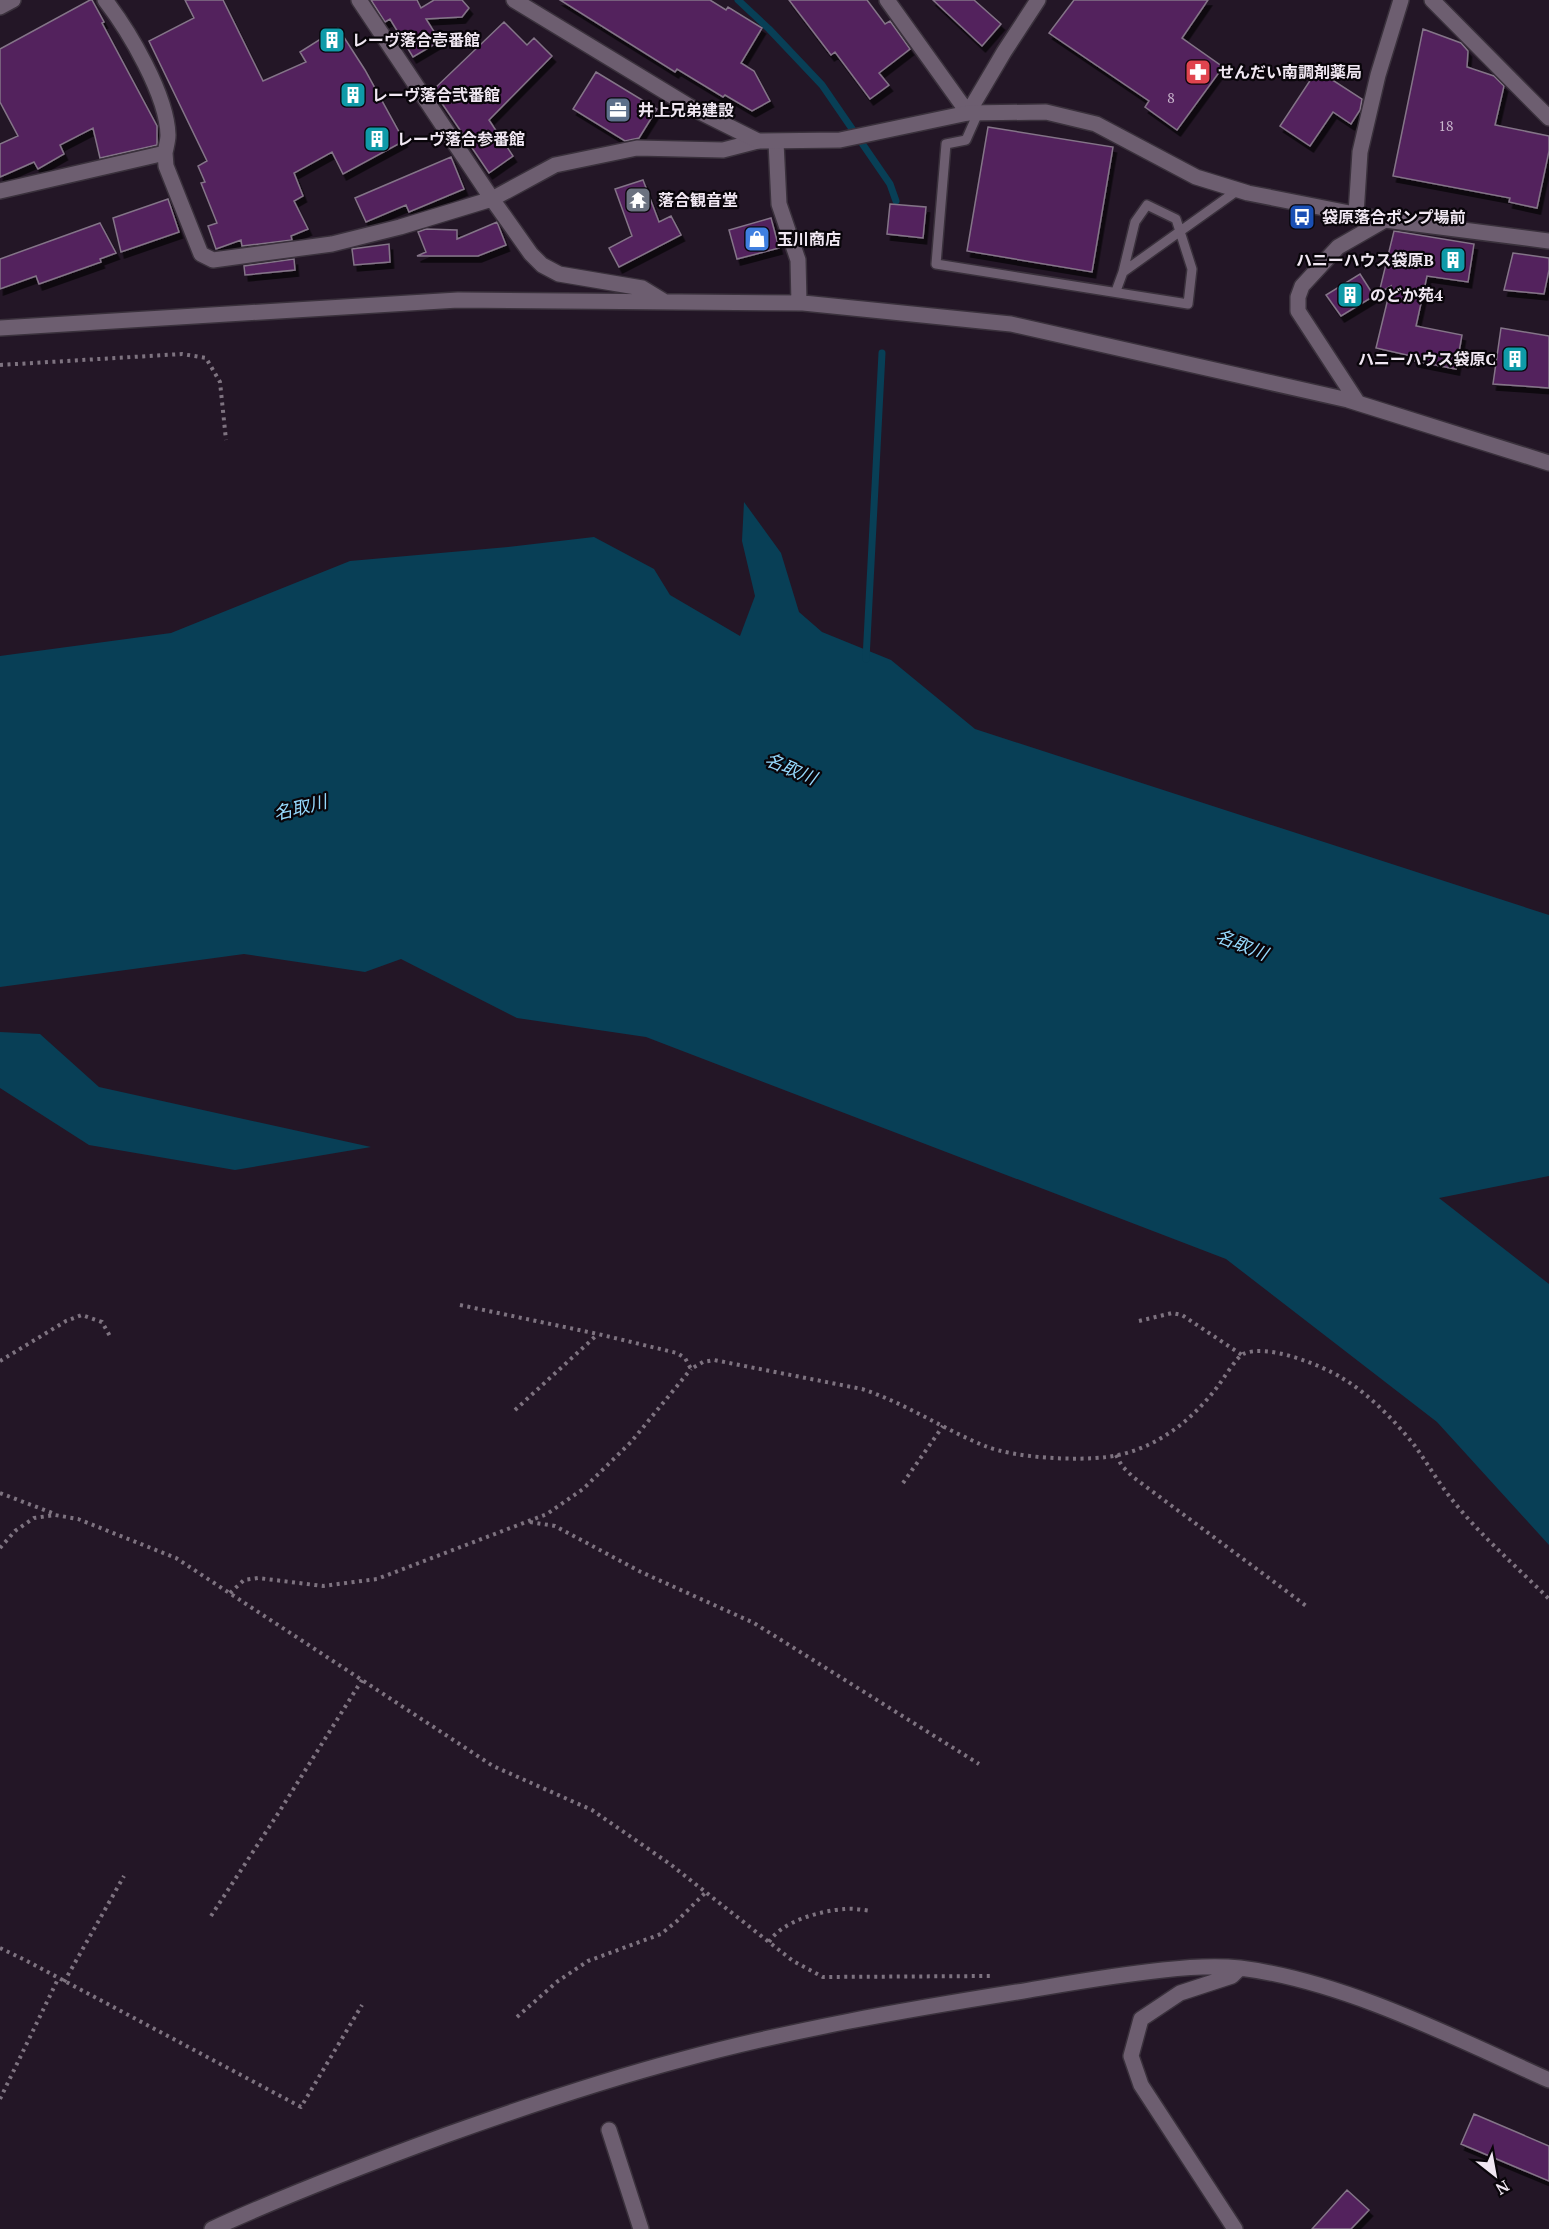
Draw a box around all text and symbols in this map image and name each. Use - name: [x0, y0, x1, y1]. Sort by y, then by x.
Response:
- building icon: レーヴ落合壱番館: [317, 25, 347, 55]
- place label: レーヴ落合壱番館: [352, 29, 480, 51]
- pharmacy icon: せんだい南調剤薬局: [1183, 57, 1213, 87]
- place label: せんだい南調剤薬局: [1218, 61, 1362, 83]
- building icon: レーヴ落合弐番館: [338, 80, 368, 110]
- place label: レーヴ落合弐番館: [372, 84, 500, 106]
- house number: 8: [1167, 88, 1175, 107]
- office icon: 井上兄弟建設: [603, 95, 633, 125]
- place label: 井上兄弟建設: [638, 99, 734, 121]
- house number: 18: [1439, 116, 1453, 135]
- building icon: レーヴ落合参番館: [362, 124, 392, 154]
- place label: レーヴ落合参番館: [397, 128, 525, 150]
- temple icon: 落合観音堂: [623, 185, 653, 215]
- place label: 落合観音堂: [658, 189, 738, 211]
- bus stop icon: 袋原落合ポンプ場前: [1287, 202, 1317, 232]
- place label: 袋原落合ポンプ場前: [1322, 206, 1466, 228]
- shop icon: 玉川商店: [742, 224, 772, 254]
- place label: 玉川商店: [777, 228, 841, 250]
- building icon: ハニーハウス袋原B: [1438, 245, 1468, 275]
- place label: ハニーハウス袋原B: [1296, 249, 1434, 271]
- building icon: のどか苑4: [1335, 280, 1365, 310]
- place label: のどか苑4: [1370, 284, 1443, 306]
- building icon: ハニーハウス袋原C: [1500, 344, 1530, 374]
- place label: ハニーハウス袋原C: [1358, 348, 1496, 370]
- water label: 名取川: [761, 746, 822, 790]
- water label: 名取川: [271, 788, 331, 825]
- water label: 名取川: [1212, 923, 1273, 966]
- north arrow: [1465, 2145, 1525, 2205]
- text: N: [1492, 2175, 1514, 2200]

